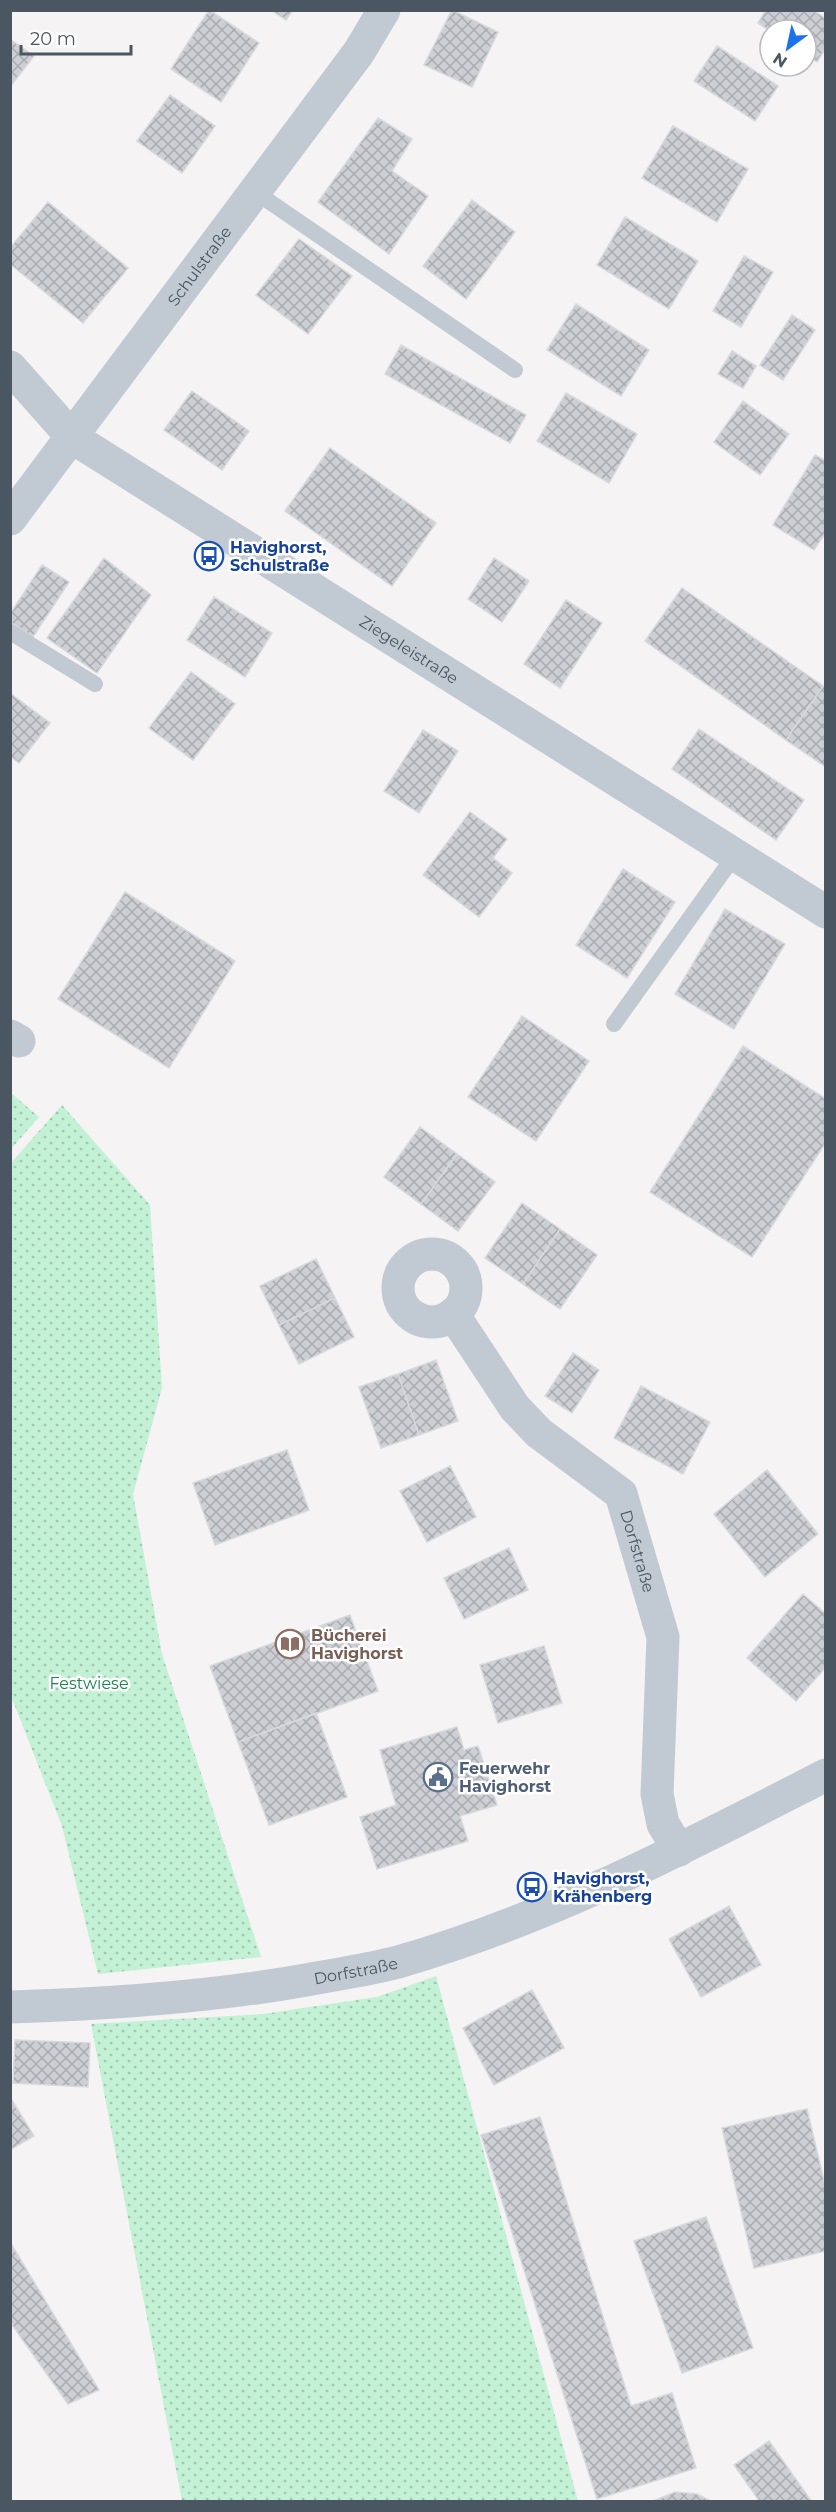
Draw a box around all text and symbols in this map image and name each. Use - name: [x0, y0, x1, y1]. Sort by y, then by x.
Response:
- scale bar: [21, 18, 130, 56]
- north arrow: [758, 18, 818, 78]
- text: 20 m: [30, 28, 76, 50]
- text: N: [770, 49, 791, 72]
- street label: Schulstraße: [164, 223, 235, 310]
- place label: Havighorst, Schulstraße: [230, 538, 329, 575]
- bus stop icon: Havighorst, Schulstraße: [193, 540, 225, 572]
- street label: Ziegeleistraße: [356, 612, 462, 688]
- street label: Dorfstraße: [616, 1508, 658, 1595]
- place label: Bücherei Havighorst: [311, 1626, 403, 1663]
- library icon: Bücherei Havighorst: [274, 1628, 306, 1660]
- park label: Festwiese: [49, 1674, 129, 1693]
- place label: Feuerwehr Havighorst: [459, 1759, 551, 1796]
- public building icon: Feuerwehr Havighorst: [422, 1761, 454, 1793]
- place label: Havighorst, Krähenberg: [553, 1869, 652, 1906]
- bus stop icon: Havighorst, Krähenberg: [516, 1871, 548, 1903]
- street label: Dorfstraße: [312, 1953, 400, 1988]

